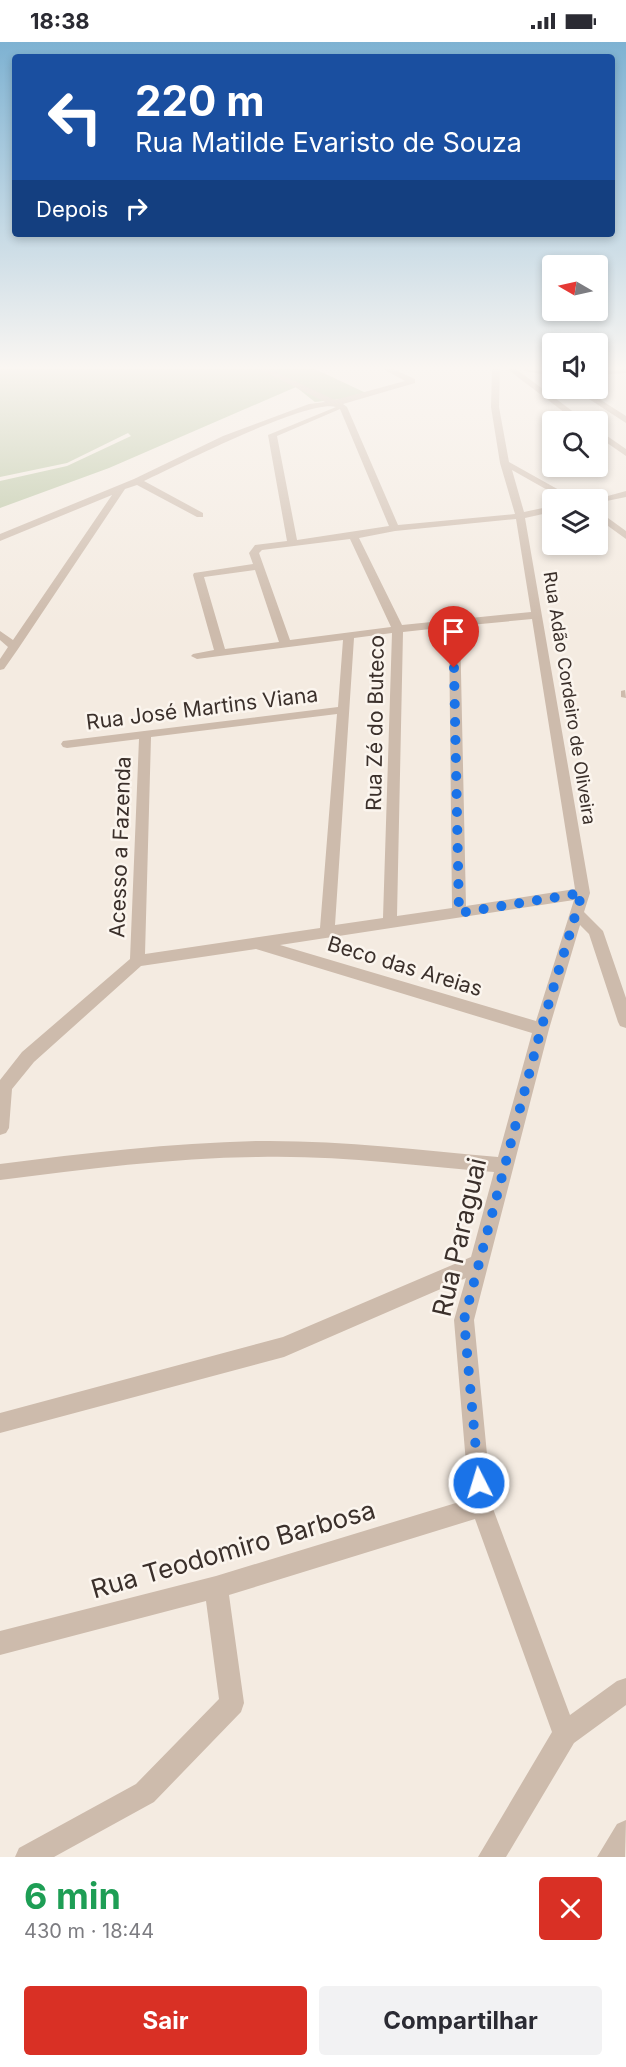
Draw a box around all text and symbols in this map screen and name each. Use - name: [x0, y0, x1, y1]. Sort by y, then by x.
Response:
- text: 18:38: [30, 8, 90, 34]
- text: 220 m: [135, 75, 265, 126]
- icon: left: [36, 78, 114, 156]
- text: Rua Matilde Evaristo de Souza: [135, 126, 522, 159]
- icon: right: [120, 192, 153, 225]
- text: Depois: [36, 196, 108, 222]
- north arrow: [542, 255, 608, 321]
- map controls: [542, 255, 608, 555]
- button: sound: [542, 333, 608, 399]
- button: search: [542, 411, 608, 477]
- button: layers: [542, 489, 608, 555]
- street label: Rua Adão Cordeiro de Oliveira: [540, 570, 600, 826]
- pin: [428, 606, 479, 668]
- icon: arrive: [437, 615, 470, 648]
- street label: Rua Zé do Buteco: [361, 635, 389, 811]
- street label: Rua José Martins Viana: [85, 681, 319, 735]
- street label: Acesso a Fazenda: [104, 756, 136, 938]
- street label: Beco das Areias: [325, 931, 485, 1001]
- street label: Rua Paraguai: [426, 1155, 492, 1319]
- position arrow: [447, 1451, 511, 1515]
- street label: Rua Teodomiro Barbosa: [87, 1494, 379, 1604]
- text: 6 min: [24, 1874, 121, 1918]
- button: close: [539, 1877, 602, 1940]
- text: 430 m · 18:44: [24, 1919, 154, 1943]
- button: Sair: [24, 1986, 307, 2055]
- button: Compartilhar: [319, 1986, 602, 2055]

